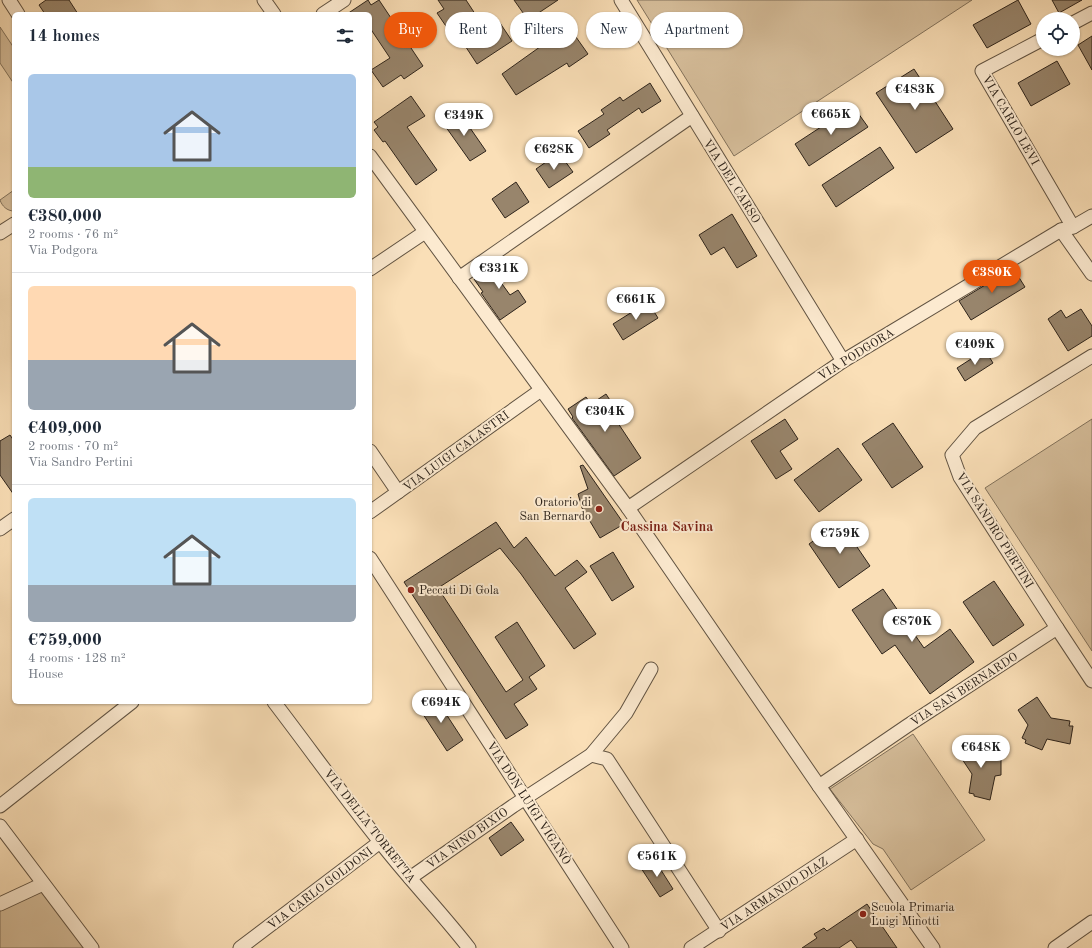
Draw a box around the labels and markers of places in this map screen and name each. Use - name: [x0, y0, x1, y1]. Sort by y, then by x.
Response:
- pin: €483K: [887, 77, 943, 111]
- pin: €665K: [803, 102, 859, 136]
- pin: €349K: [436, 103, 492, 137]
- pin: €628K: [526, 137, 582, 171]
- pin: €331K: [471, 256, 527, 290]
- pin: €380K: [964, 260, 1020, 294]
- pin: €661K: [608, 287, 664, 321]
- pin: €409K: [947, 332, 1003, 366]
- pin: €304K: [577, 399, 633, 433]
- place label: Oratorio di San Bernardo: [520, 497, 591, 523]
- marker: Oratorio di San Bernardo: [594, 504, 604, 514]
- pin: €759K: [812, 521, 868, 555]
- marker: Peccati Di Gola: [406, 585, 416, 595]
- place label: Peccati Di Gola: [419, 585, 499, 597]
- pin: €870K: [884, 609, 940, 643]
- pin: €694K: [413, 690, 469, 724]
- pin: €648K: [953, 735, 1009, 769]
- pin: €561K: [629, 844, 685, 878]
- place label: Scuola Primaria Luigi Minotti: [871, 902, 954, 928]
- marker: Scuola Primaria Luigi Minotti: [858, 909, 868, 919]

